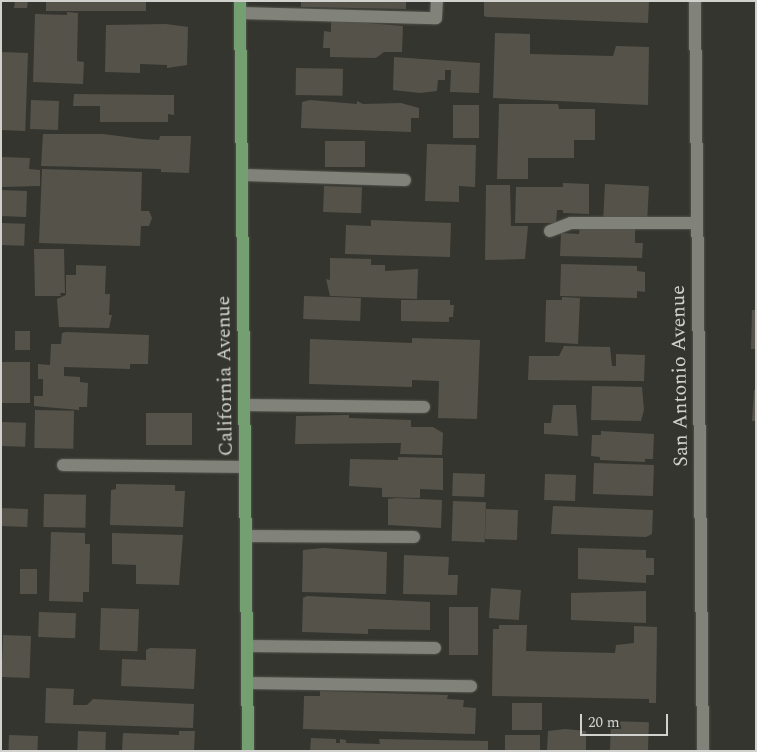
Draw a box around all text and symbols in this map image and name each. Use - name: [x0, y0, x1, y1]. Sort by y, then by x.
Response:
- street label: San Antonio Avenue: [666, 285, 694, 467]
- street label: California Avenue: [212, 296, 238, 456]
- scale bar: [582, 704, 670, 736]
- text: 20 m: [588, 711, 620, 734]

